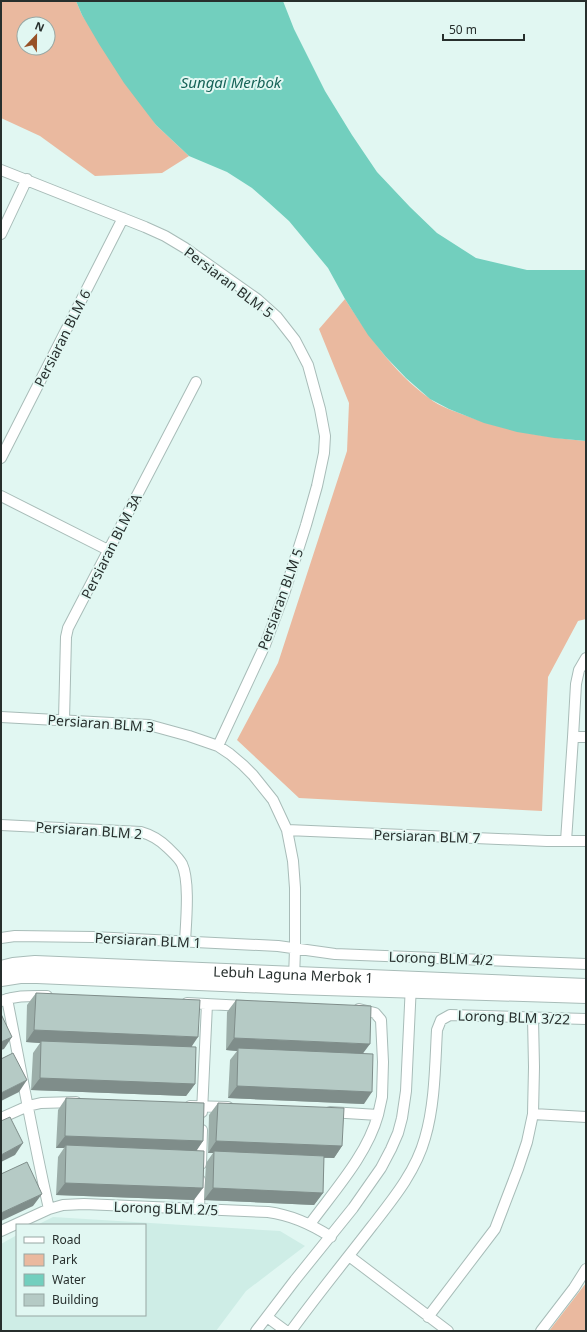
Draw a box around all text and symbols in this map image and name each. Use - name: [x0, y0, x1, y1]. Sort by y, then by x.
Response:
- north arrow: [16, 16, 56, 56]
- scale bar: [443, 16, 524, 42]
- text: N: [33, 18, 47, 35]
- text: 50 m: [449, 21, 477, 38]
- water label: Sungai Merbok: [181, 72, 282, 92]
- street label: Persiaran BLM 5: [181, 242, 277, 322]
- street label: Persiaran BLM 6: [29, 286, 95, 390]
- street label: Persiaran BLM 3A: [76, 490, 146, 602]
- street label: Persiaran BLM 5: [253, 546, 307, 652]
- street label: Persiaran BLM 3: [47, 710, 155, 736]
- street label: Persiaran BLM 2: [35, 817, 143, 843]
- street label: Persiaran BLM 7: [373, 825, 481, 847]
- street label: Persiaran BLM 1: [94, 928, 202, 952]
- street label: Lorong BLM 4/2: [388, 947, 494, 969]
- street label: Lebuh Laguna Merbok 1: [213, 961, 374, 987]
- street label: Lorong BLM 3/22: [457, 1006, 571, 1028]
- street label: Lorong BLM 2/5: [113, 1197, 219, 1219]
- legend: [16, 1224, 146, 1316]
- text: Road: [52, 1231, 81, 1248]
- text: Park: [52, 1251, 78, 1268]
- text: Water: [52, 1271, 86, 1288]
- text: Building: [52, 1291, 99, 1308]

